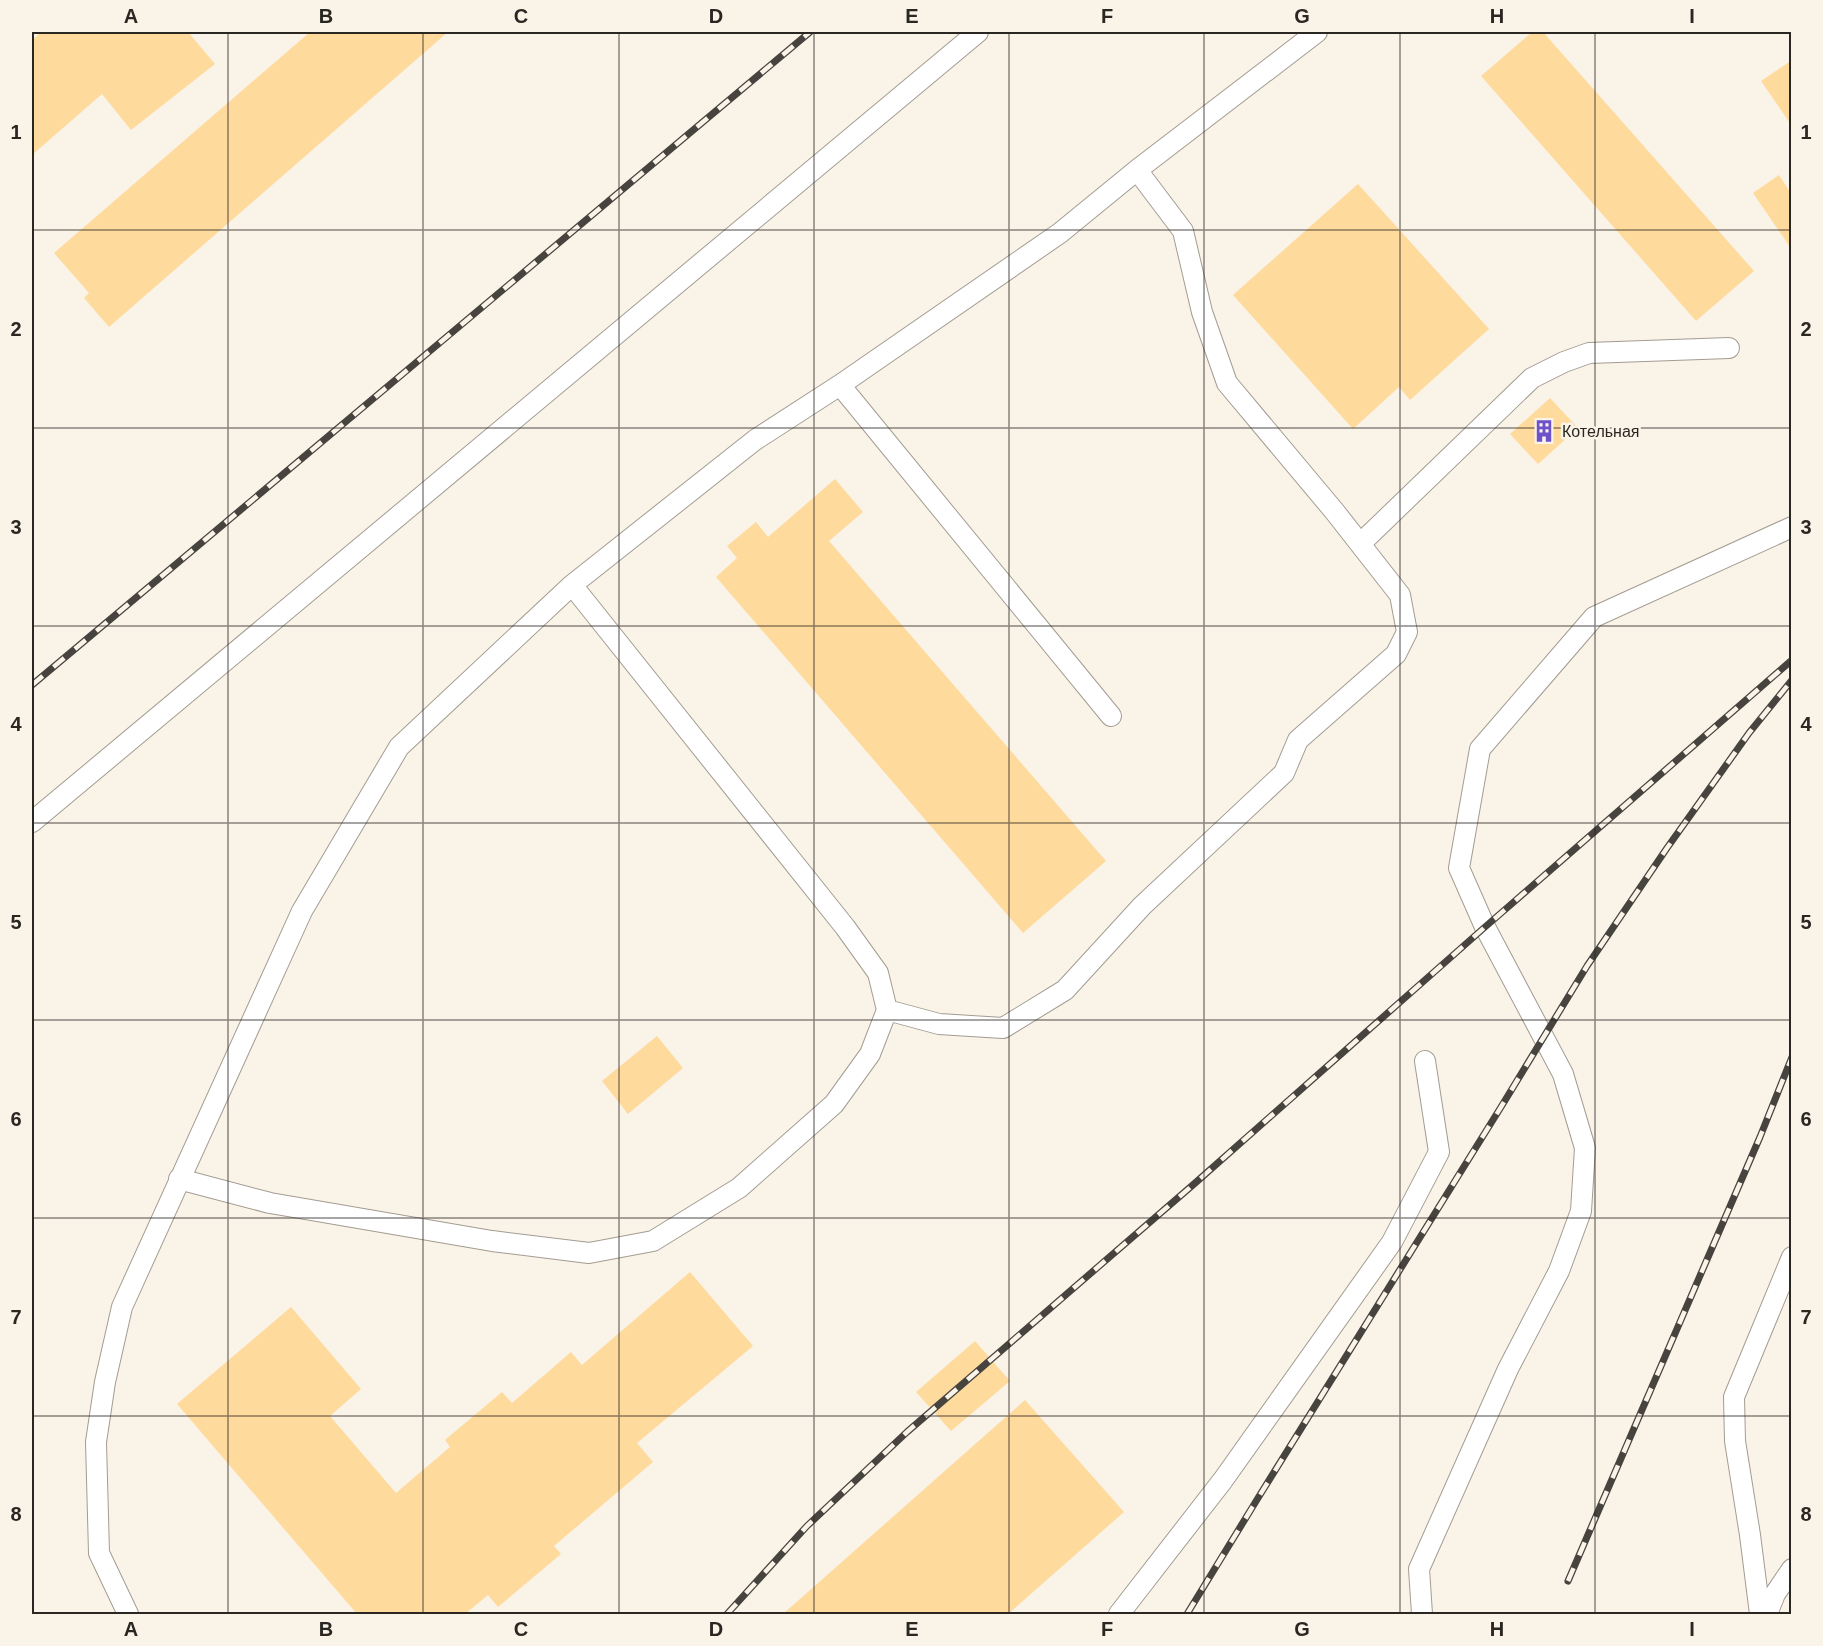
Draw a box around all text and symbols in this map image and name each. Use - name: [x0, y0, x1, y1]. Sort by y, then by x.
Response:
- text: A: [124, 5, 138, 27]
- text: B: [319, 5, 333, 27]
- text: C: [514, 5, 528, 27]
- text: D: [709, 5, 723, 27]
- text: E: [905, 5, 919, 27]
- text: F: [1101, 5, 1113, 27]
- text: G: [1294, 5, 1310, 27]
- text: H: [1490, 5, 1504, 27]
- text: I: [1689, 5, 1695, 27]
- text: 1: [10, 121, 22, 143]
- text: 1: [1800, 121, 1812, 143]
- text: 2: [10, 318, 22, 340]
- text: 2: [1800, 318, 1812, 340]
- building icon: Котельная: [1531, 418, 1557, 444]
- place label: Котельная: [1562, 423, 1639, 440]
- text: 3: [10, 516, 22, 538]
- text: 3: [1800, 516, 1812, 538]
- text: 4: [10, 713, 22, 735]
- text: 4: [1800, 713, 1812, 735]
- text: 5: [10, 911, 22, 933]
- text: 5: [1800, 911, 1812, 933]
- text: 6: [10, 1108, 22, 1130]
- text: 6: [1800, 1108, 1812, 1130]
- text: 7: [10, 1306, 22, 1328]
- text: 7: [1800, 1306, 1812, 1328]
- text: 8: [10, 1503, 22, 1525]
- text: 8: [1800, 1503, 1812, 1525]
- text: A: [124, 1618, 138, 1640]
- text: B: [319, 1618, 333, 1640]
- text: C: [514, 1618, 528, 1640]
- text: D: [709, 1618, 723, 1640]
- text: E: [905, 1618, 919, 1640]
- text: F: [1101, 1618, 1113, 1640]
- text: G: [1294, 1618, 1310, 1640]
- text: H: [1490, 1618, 1504, 1640]
- text: I: [1689, 1618, 1695, 1640]

